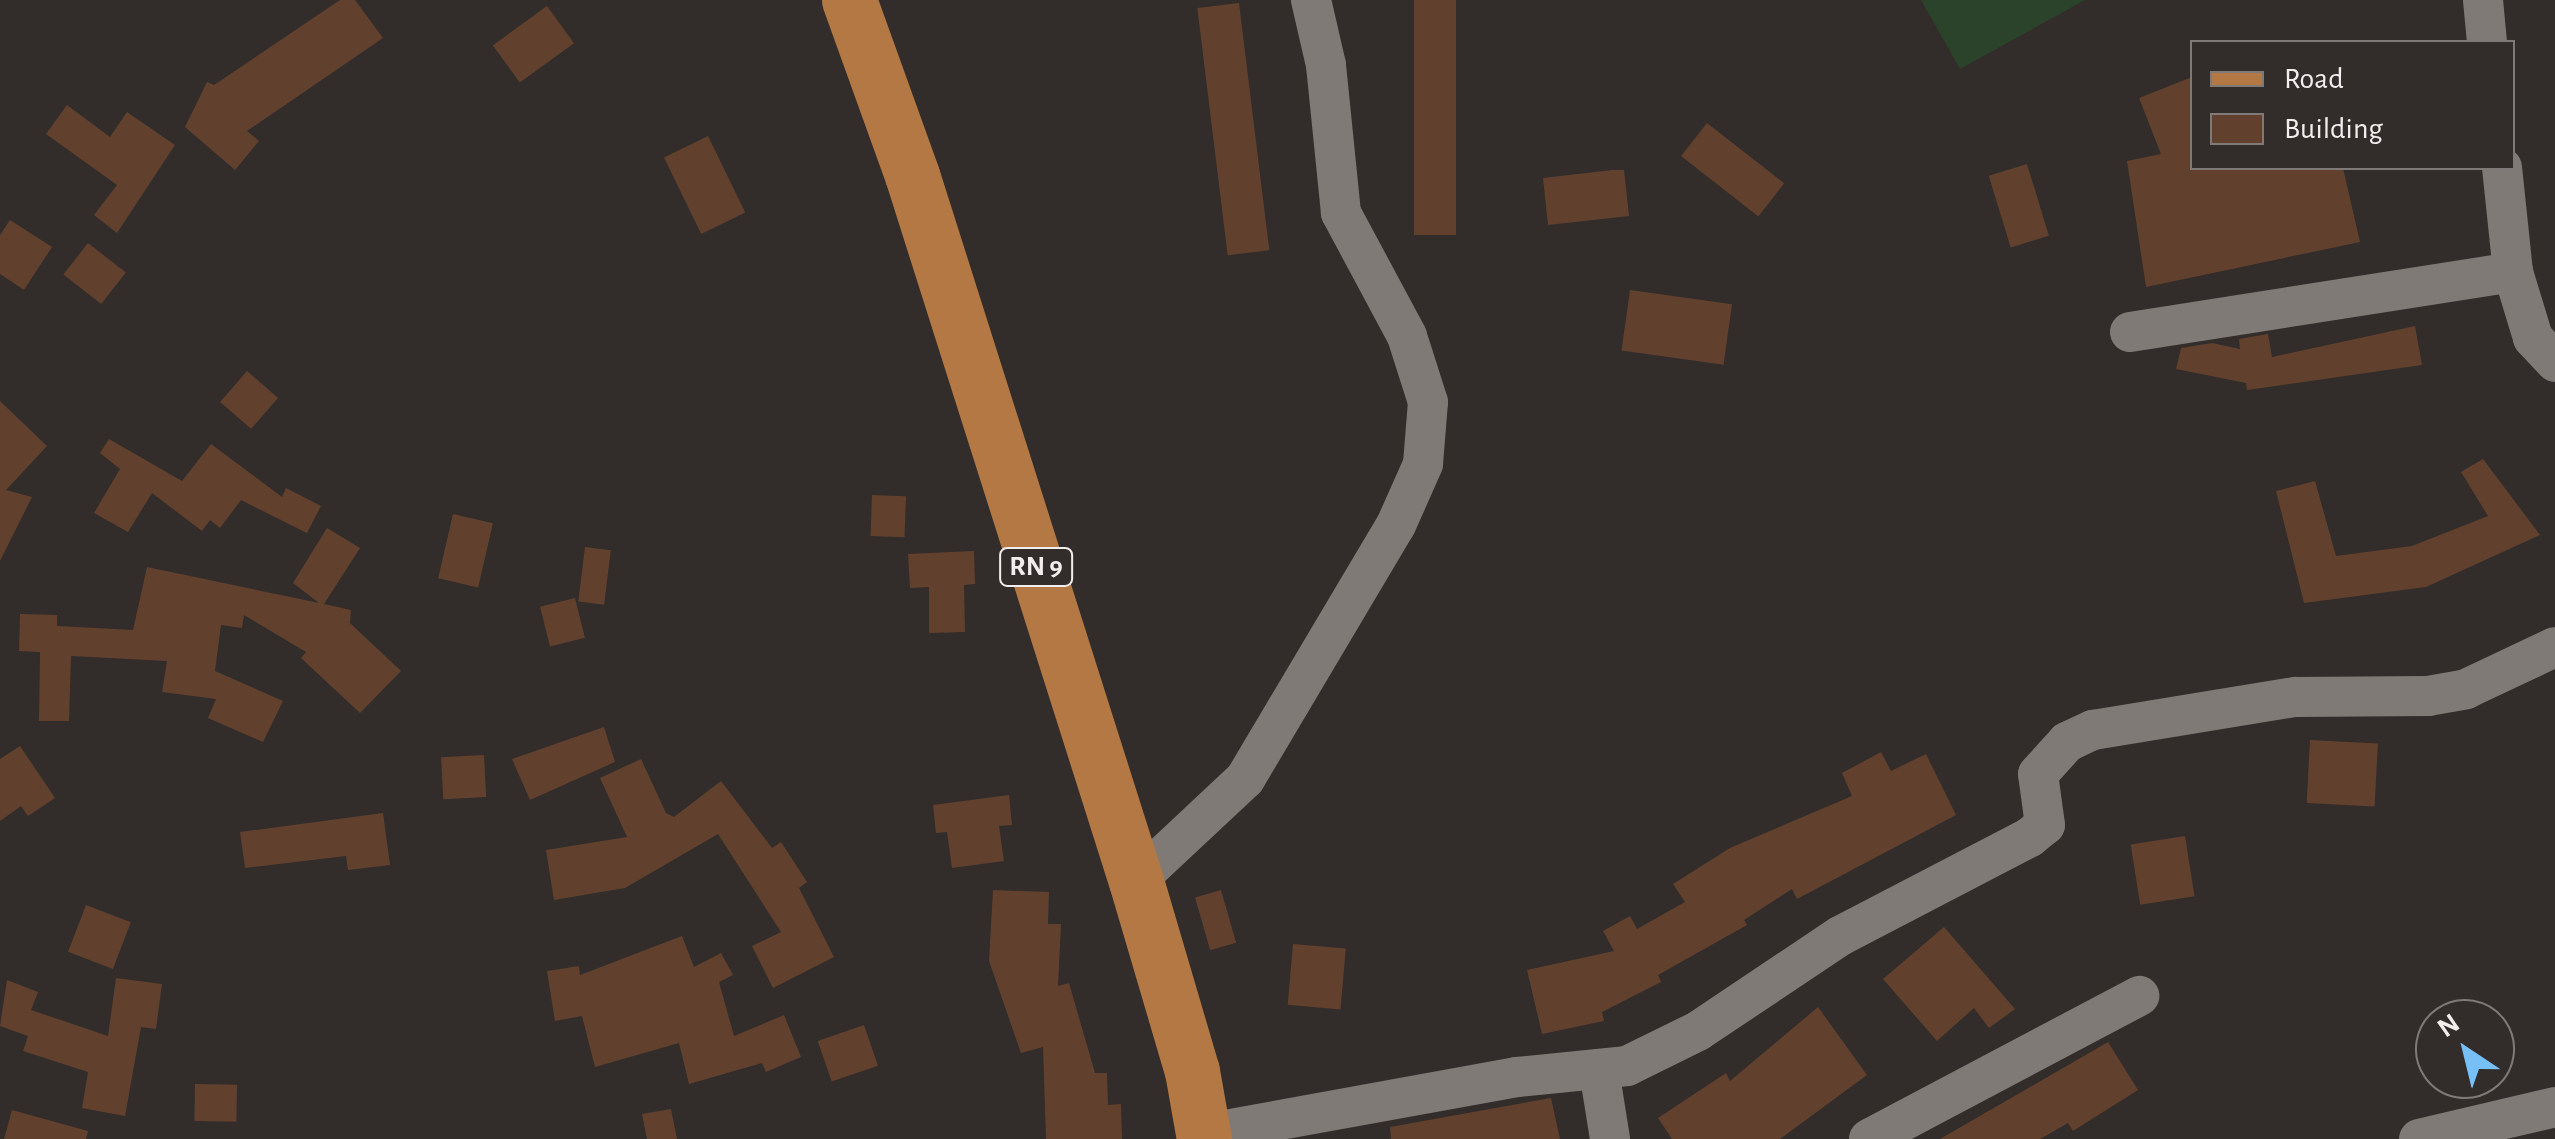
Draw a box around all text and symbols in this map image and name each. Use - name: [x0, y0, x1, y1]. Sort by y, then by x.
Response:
- legend: [2190, 40, 2515, 170]
- text: Road: [2284, 64, 2344, 94]
- text: Building: [2284, 114, 2383, 144]
- road number: RN 9: [998, 544, 1074, 590]
- north arrow: [2415, 999, 2515, 1099]
- text: N: [2433, 1009, 2465, 1043]

